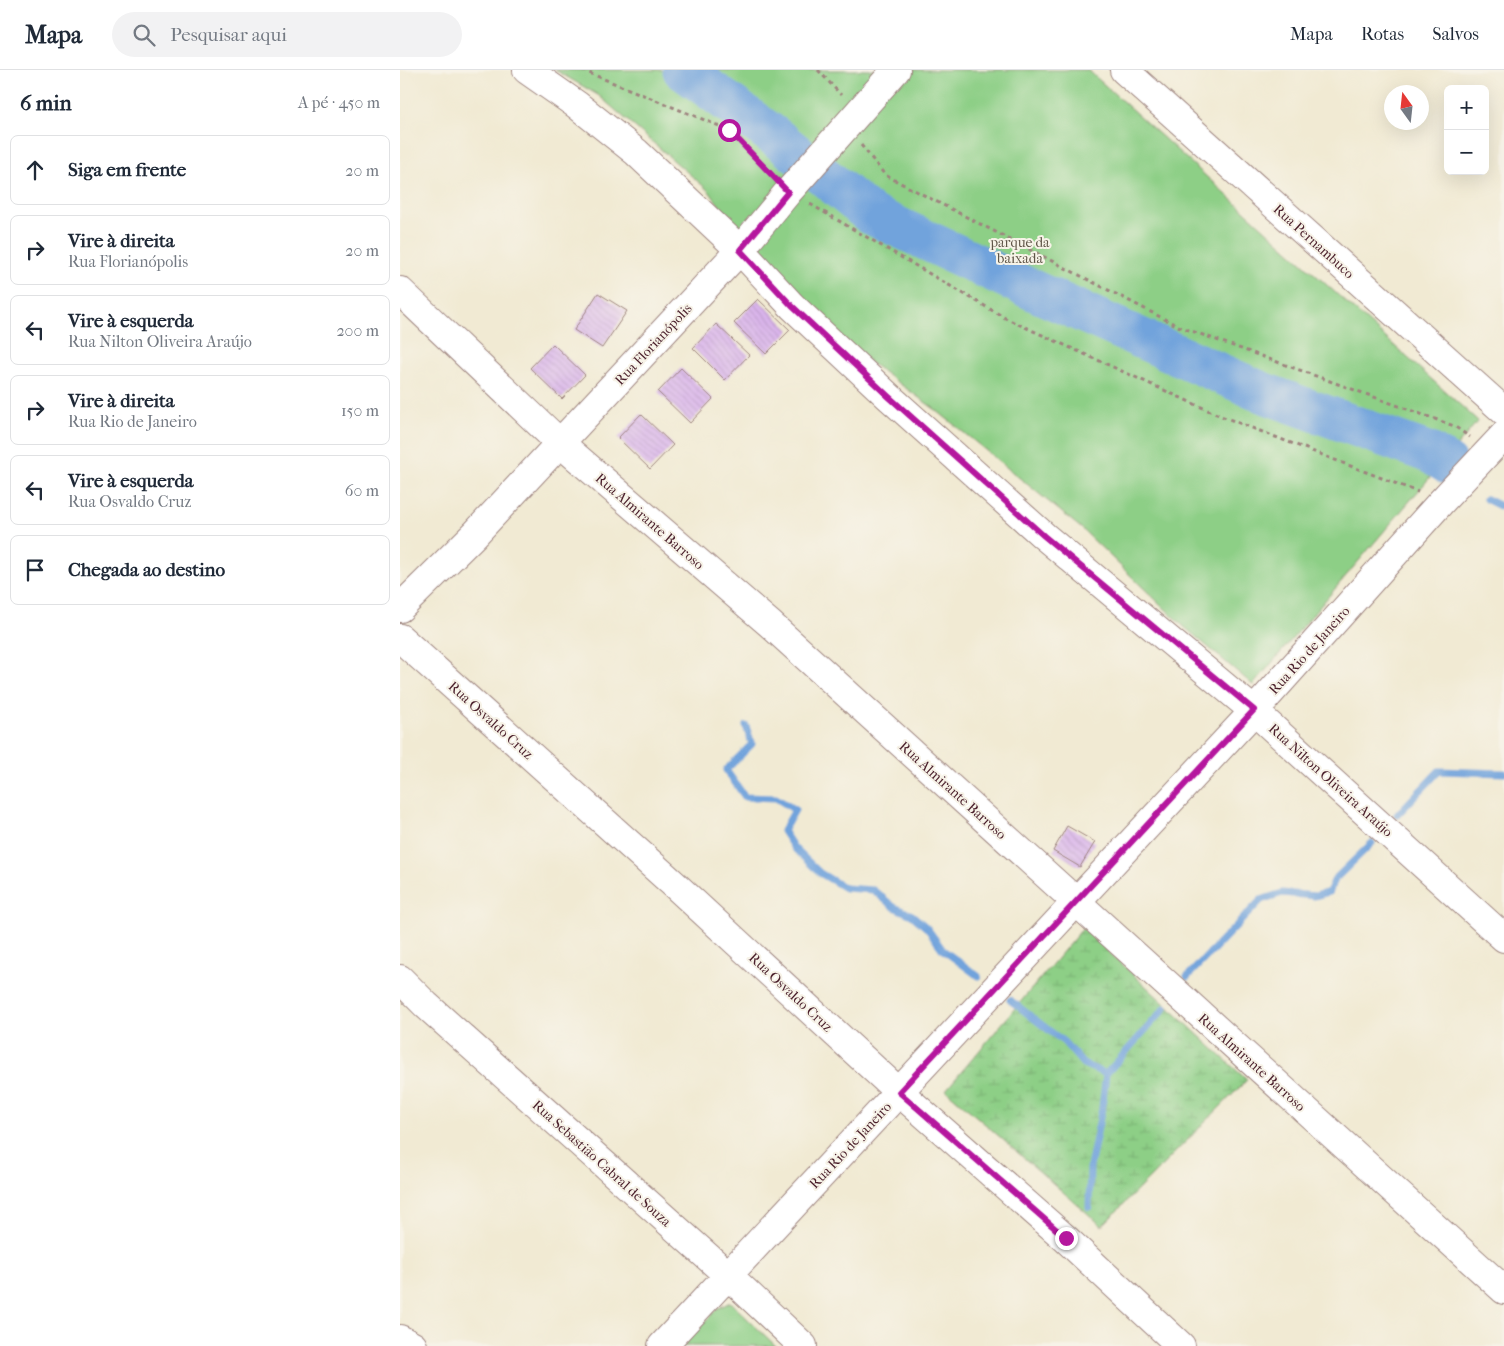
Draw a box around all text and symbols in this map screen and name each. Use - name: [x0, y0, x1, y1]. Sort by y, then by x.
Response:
- search box: [112, 12, 462, 57]
- text: Mapa: [25, 21, 82, 49]
- icon: search: [130, 21, 158, 49]
- text: Pesquisar aqui: [170, 24, 287, 46]
- text: Mapa: [1290, 24, 1333, 45]
- text: Rotas: [1361, 24, 1404, 45]
- text: Salvos: [1432, 24, 1479, 45]
- north arrow: [1384, 85, 1429, 130]
- map controls: [1444, 85, 1489, 175]
- button: +: [1444, 85, 1489, 130]
- text: 6 min: [20, 91, 72, 115]
- text: A pé · 450 m: [298, 93, 380, 112]
- route start: [718, 119, 741, 142]
- button: −: [1444, 130, 1489, 175]
- icon: ahead: [21, 156, 49, 184]
- text: Siga em frente: [68, 159, 186, 181]
- text: 20 m: [345, 161, 379, 180]
- street label: Rua Pernambuco: [1270, 201, 1358, 282]
- text: Vire à direita: [68, 230, 175, 252]
- park label: parque da baixada: [989, 234, 1050, 267]
- icon: right: [21, 236, 49, 264]
- text: 20 m: [345, 241, 379, 260]
- text: Rua Florianópolis: [68, 252, 188, 271]
- street label: Rua Florianópolis: [611, 300, 695, 389]
- text: Vire à esquerda: [68, 310, 194, 332]
- icon: left: [21, 316, 49, 344]
- text: 200 m: [336, 321, 379, 340]
- text: Rua Nilton Oliveira Araújo: [68, 332, 252, 351]
- text: Vire à direita: [68, 390, 175, 412]
- icon: right: [21, 396, 49, 424]
- text: 150 m: [341, 401, 379, 420]
- text: Rua Rio de Janeiro: [68, 412, 197, 431]
- text: Vire à esquerda: [68, 470, 194, 492]
- street label: Rua Almirante Barroso: [592, 470, 707, 573]
- icon: left: [21, 476, 49, 504]
- text: 60 m: [345, 481, 379, 500]
- text: Rua Osvaldo Cruz: [68, 492, 191, 511]
- icon: arrive: [21, 556, 49, 584]
- text: Chegada ao destino: [68, 559, 225, 581]
- street label: Rua Rio de Janeiro: [1265, 603, 1353, 698]
- street label: Rua Osvaldo Cruz: [445, 678, 536, 763]
- street label: Rua Nilton Oliveira Araújo: [1265, 720, 1396, 841]
- street label: Rua Almirante Barroso: [896, 738, 1010, 843]
- street label: Rua Osvaldo Cruz: [745, 949, 836, 1035]
- street label: Rua Almirante Barroso: [1195, 1010, 1309, 1115]
- street label: Rua Sebastião Cabral de Souza: [529, 1097, 675, 1231]
- street label: Rua Rio de Janeiro: [806, 1098, 895, 1192]
- route end: [1055, 1227, 1078, 1250]

